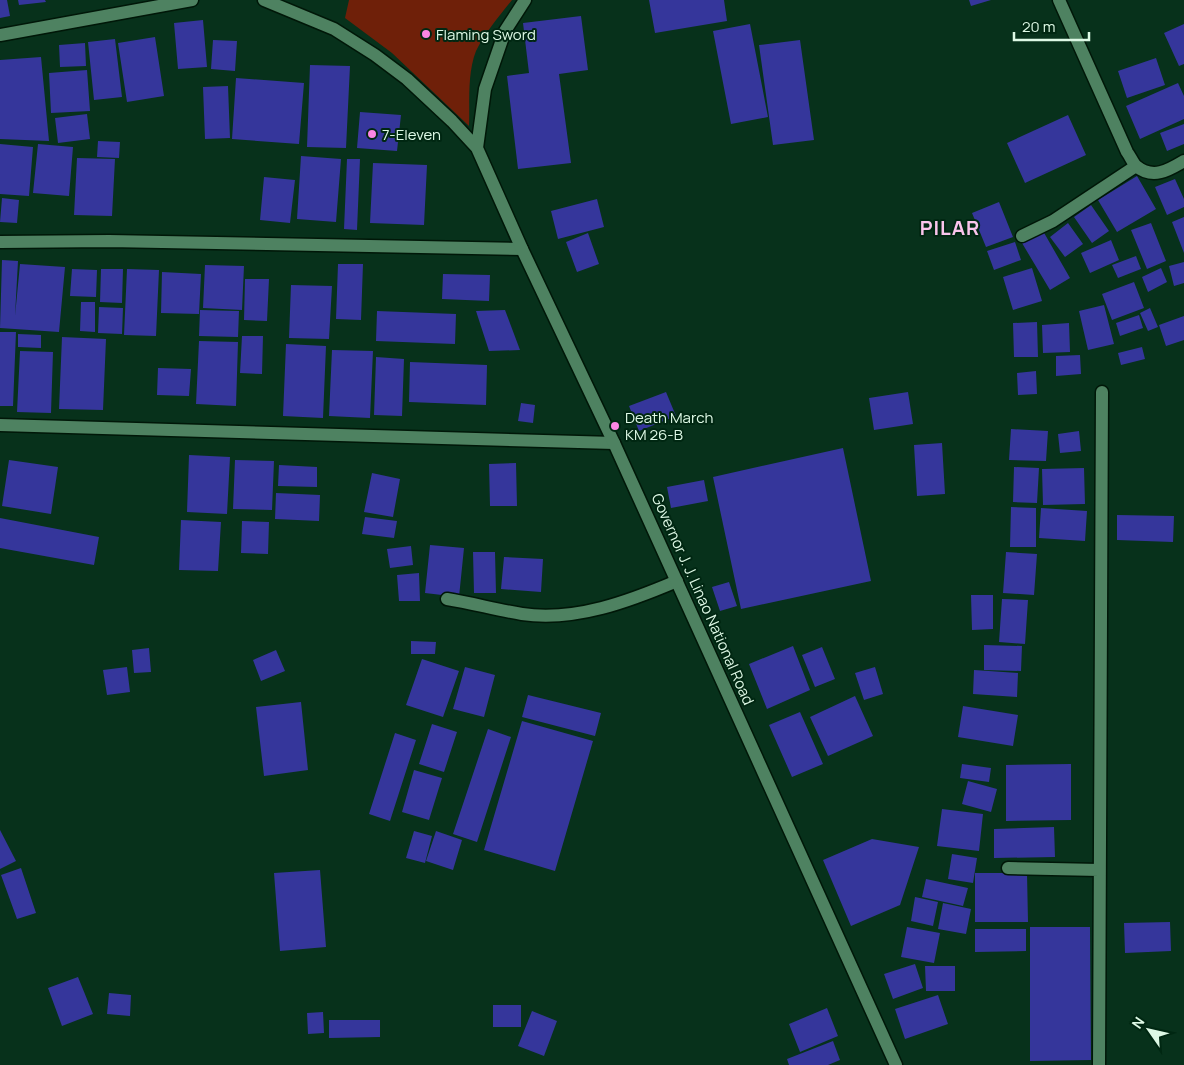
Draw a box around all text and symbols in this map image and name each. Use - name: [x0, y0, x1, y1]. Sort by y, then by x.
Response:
- scale bar: [1014, 10, 1089, 42]
- text: 20 m: [1022, 16, 1055, 37]
- place label: Flaming Sword: [436, 24, 536, 45]
- marker: Flaming Sword: [420, 28, 432, 40]
- place label: 7-Eleven: [382, 124, 441, 145]
- marker: 7-Eleven: [366, 128, 378, 140]
- district label: PILAR: [920, 214, 980, 241]
- place label: Death March KM 26-B: [625, 407, 713, 445]
- marker: Death March KM 26-B: [609, 420, 621, 432]
- street label: Governor J. J. Linao National Road: [647, 490, 759, 708]
- north arrow: [1124, 1005, 1174, 1055]
- text: N: [1127, 1013, 1148, 1032]

